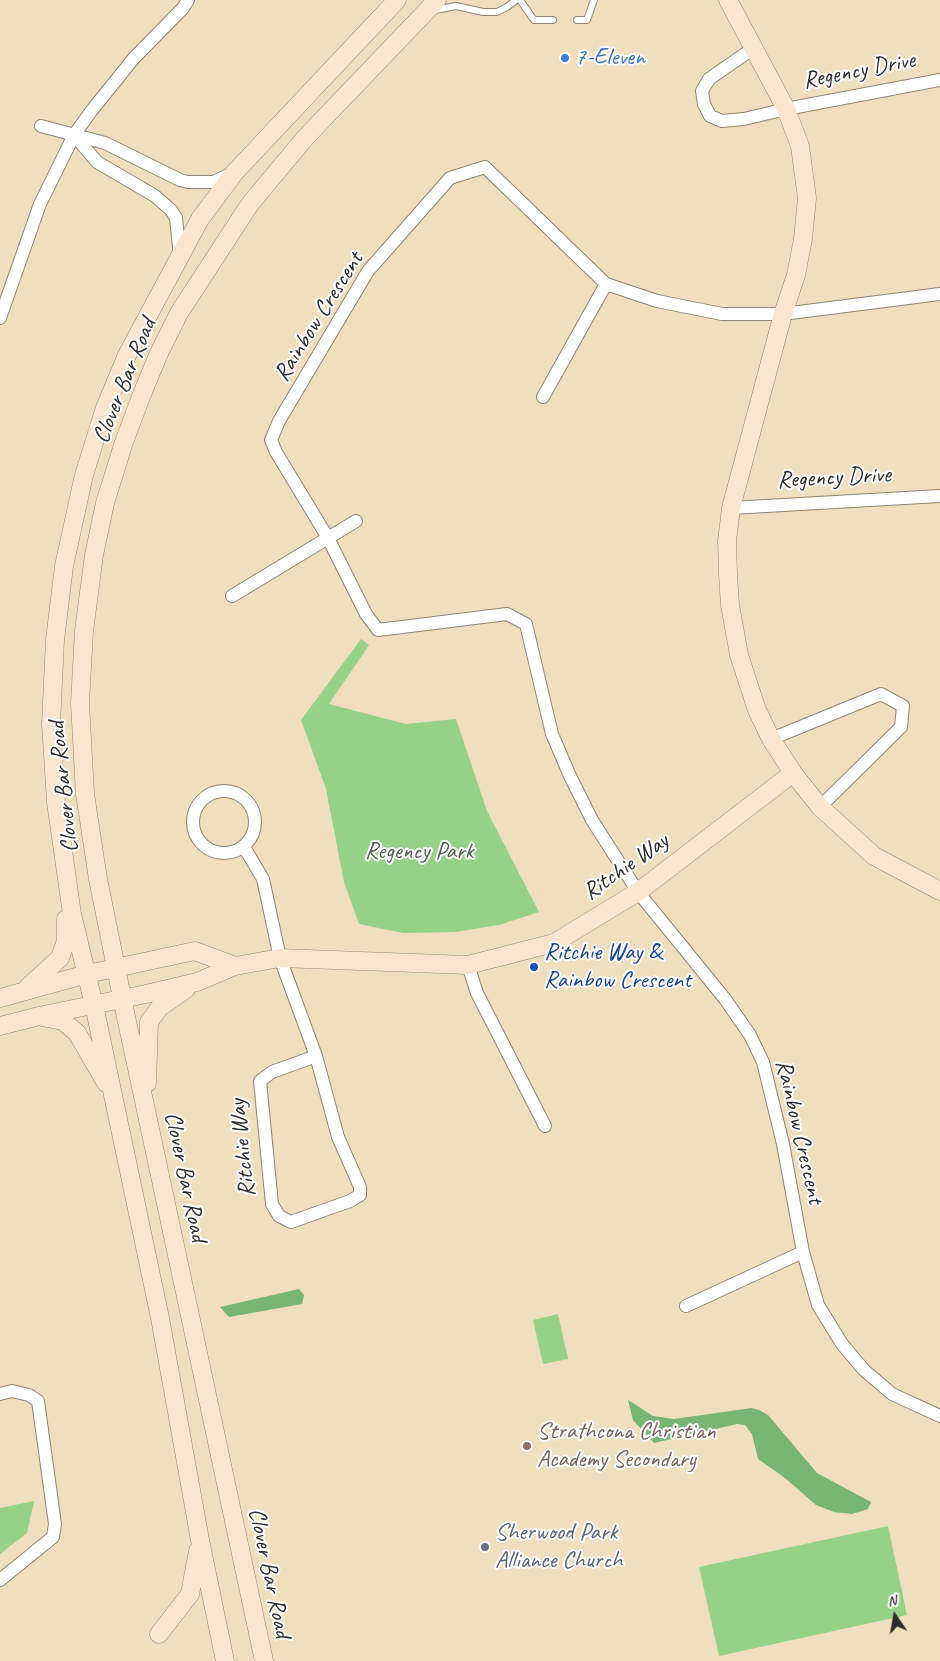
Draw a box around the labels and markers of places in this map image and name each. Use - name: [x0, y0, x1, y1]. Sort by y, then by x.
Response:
- place label: 7-Eleven: [575, 44, 645, 72]
- marker: 7-Eleven: [559, 52, 571, 64]
- place label: Ritchie Way & Rainbow Crescent: [544, 939, 691, 995]
- marker: Ritchie Way & Rainbow Crescent: [528, 961, 540, 973]
- place label: Strathcona Christian Academy Secondary: [537, 1418, 715, 1474]
- marker: Strathcona Christian Academy Secondary: [521, 1440, 533, 1452]
- place label: Sherwood Park Alliance Church: [495, 1519, 622, 1575]
- marker: Sherwood Park Alliance Church: [479, 1541, 491, 1553]

